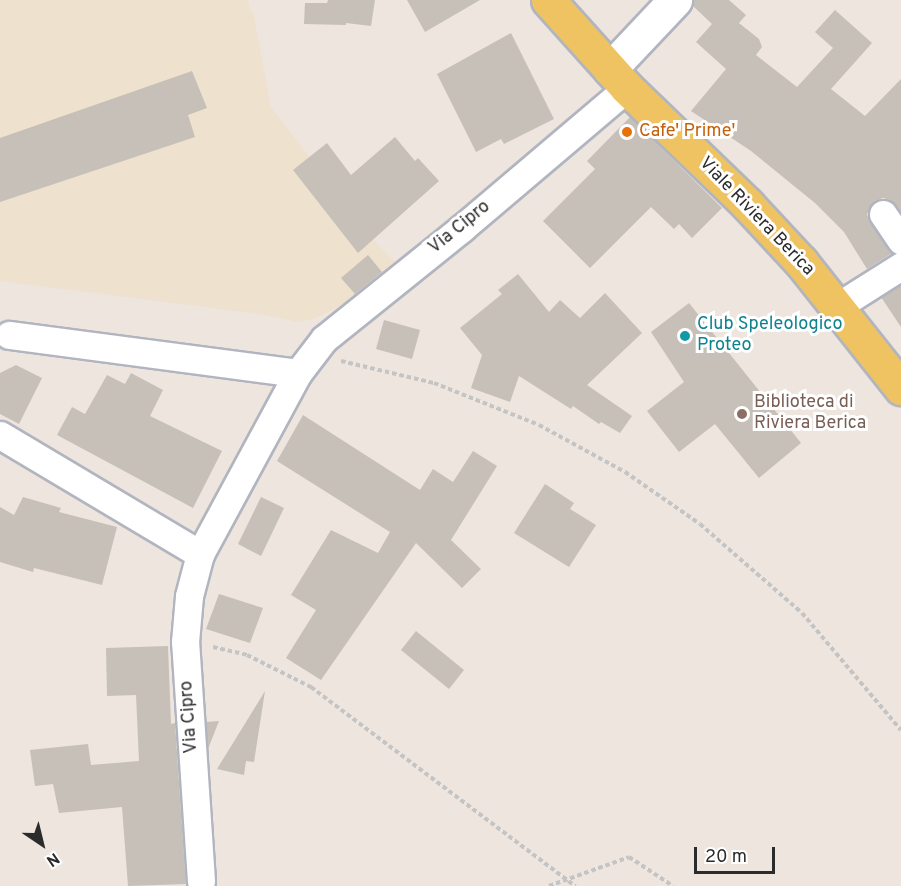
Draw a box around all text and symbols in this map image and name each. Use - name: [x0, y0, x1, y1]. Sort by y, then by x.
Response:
- place label: Cafe' Prime': [639, 121, 735, 143]
- marker: Cafe' Prime': [620, 125, 634, 139]
- street label: Viale Riviera Berica: [694, 153, 818, 281]
- street label: Via Cipro: [425, 197, 495, 259]
- place label: Club Speleologico Proteo: [697, 315, 842, 358]
- marker: Club Speleologico Proteo: [678, 329, 692, 343]
- place label: Biblioteca di Riviera Berica: [754, 393, 866, 436]
- marker: Biblioteca di Riviera Berica: [735, 407, 749, 421]
- street label: Via Cipro: [177, 680, 203, 754]
- north arrow: [12, 814, 72, 874]
- scale bar: [697, 835, 778, 873]
- text: 20 m: [705, 846, 747, 869]
- text: N: [42, 847, 63, 870]

